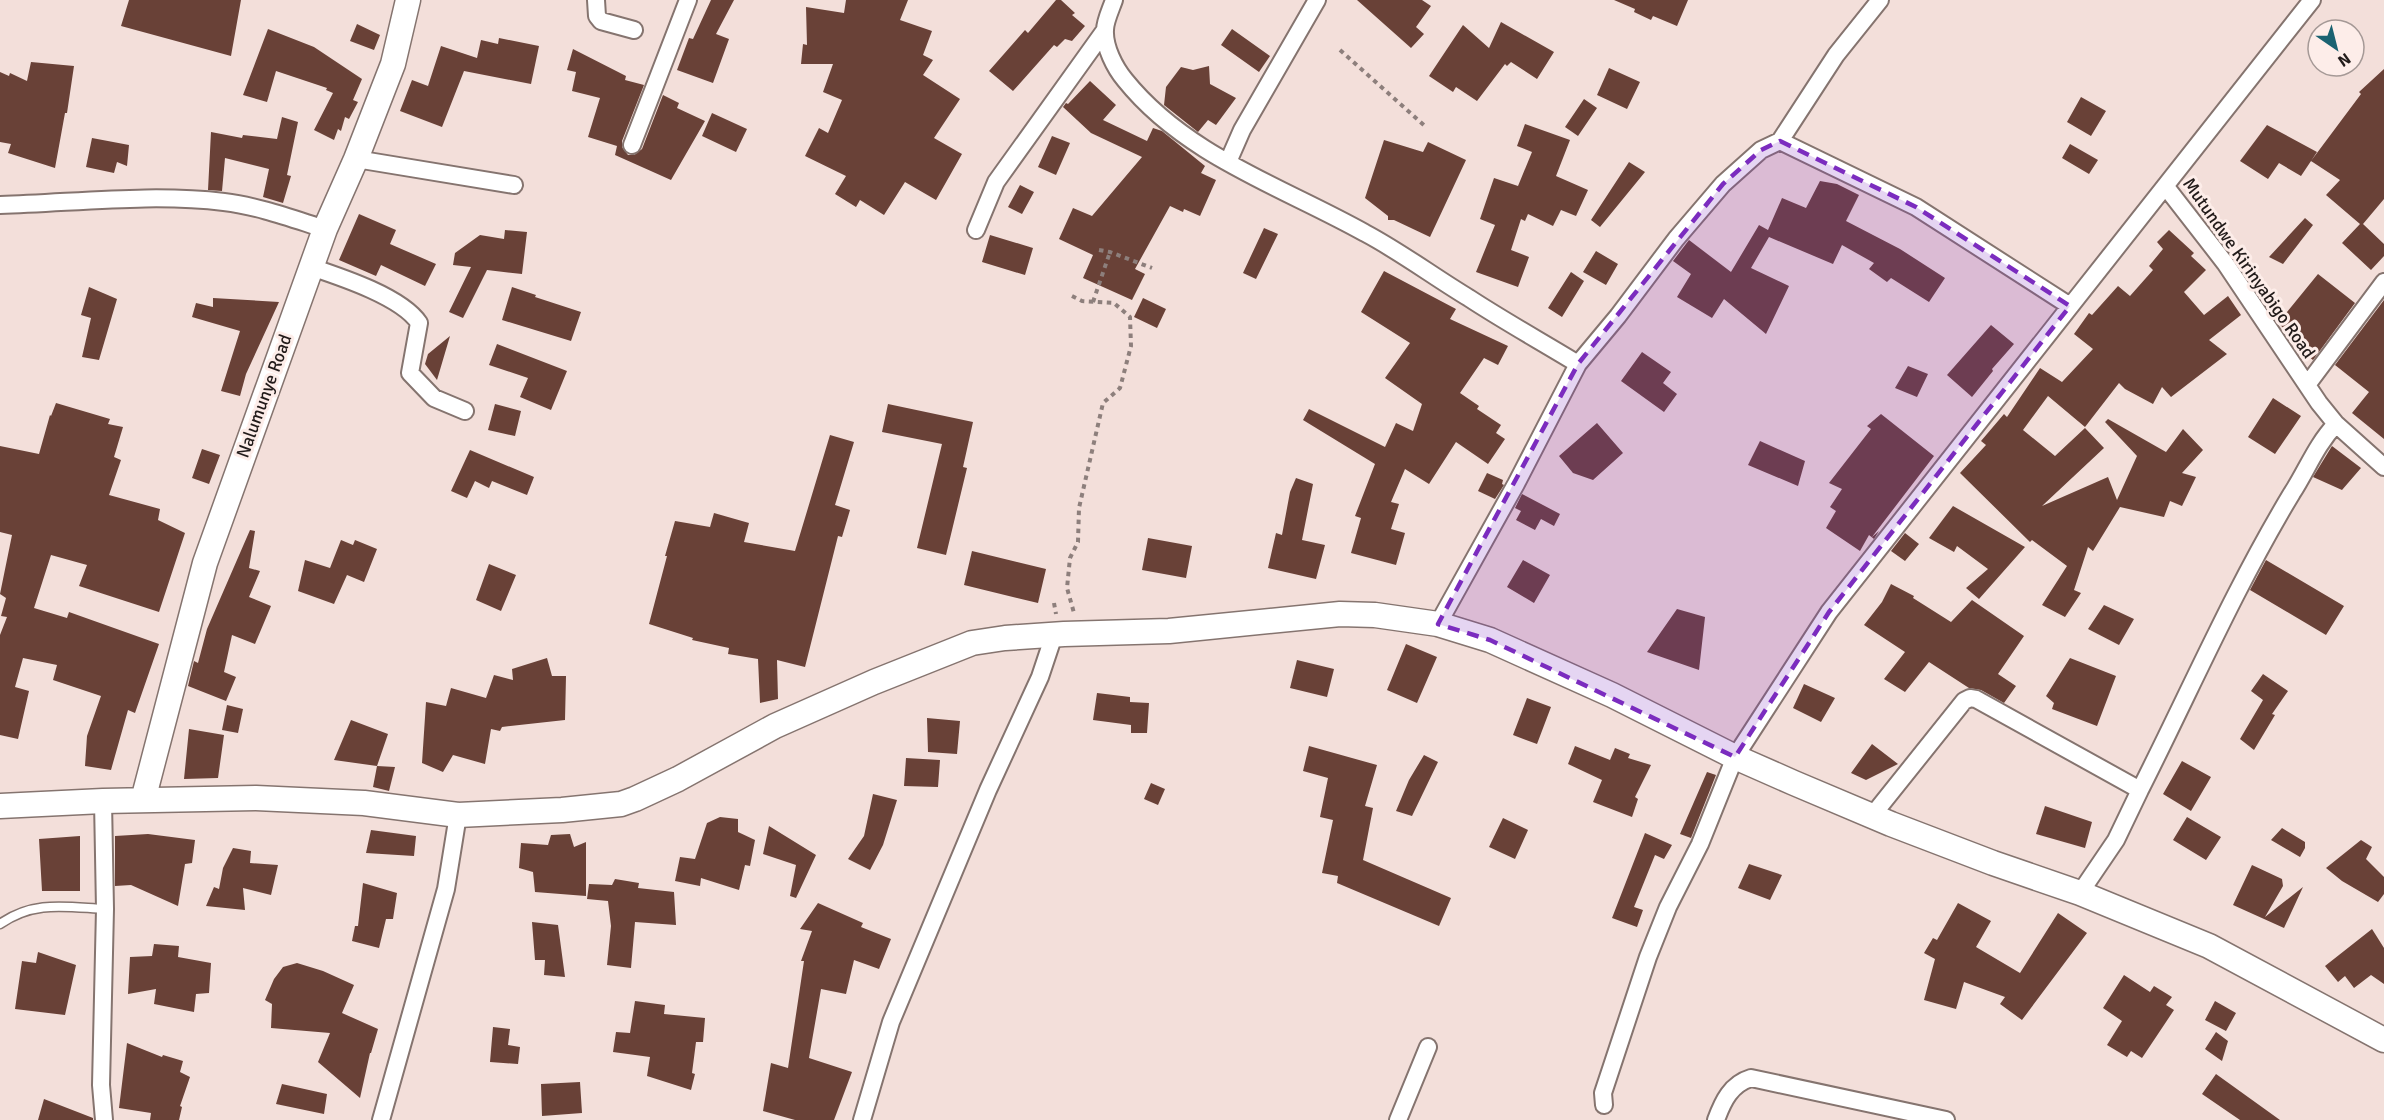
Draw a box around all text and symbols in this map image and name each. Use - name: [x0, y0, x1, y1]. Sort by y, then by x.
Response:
- north arrow: [2306, 18, 2366, 78]
- text: N: [2334, 48, 2354, 71]
- street label: Mutundwe Kirinyabigo Road: [2178, 173, 2320, 363]
- street label: Nalumunye Road: [231, 331, 297, 461]

